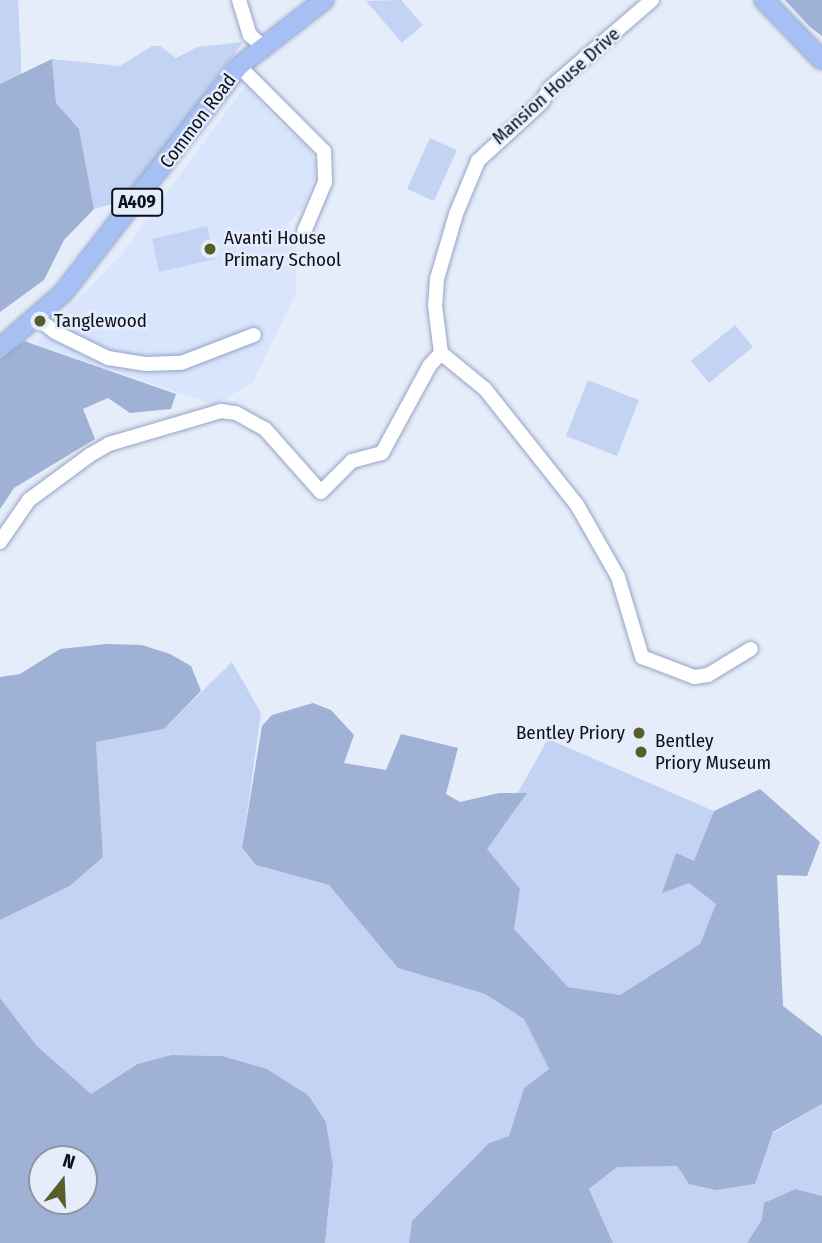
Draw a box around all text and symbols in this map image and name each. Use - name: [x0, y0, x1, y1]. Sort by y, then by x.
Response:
- street label: Mansion House Drive: [487, 23, 625, 149]
- street label: Common Road: [155, 69, 241, 173]
- road number: A409: [111, 188, 163, 216]
- place label: Avanti House Primary School: [224, 227, 341, 271]
- marker: Avanti House Primary School: [202, 241, 218, 257]
- place label: Tanglewood: [54, 310, 147, 332]
- marker: Tanglewood: [32, 313, 48, 329]
- place label: Bentley Priory: [516, 722, 625, 744]
- marker: Bentley Priory: [631, 725, 647, 741]
- place label: Bentley Priory Museum: [655, 730, 771, 774]
- marker: Bentley Priory Museum: [633, 744, 649, 760]
- north arrow: [28, 1145, 98, 1215]
- text: N: [60, 1149, 78, 1174]

